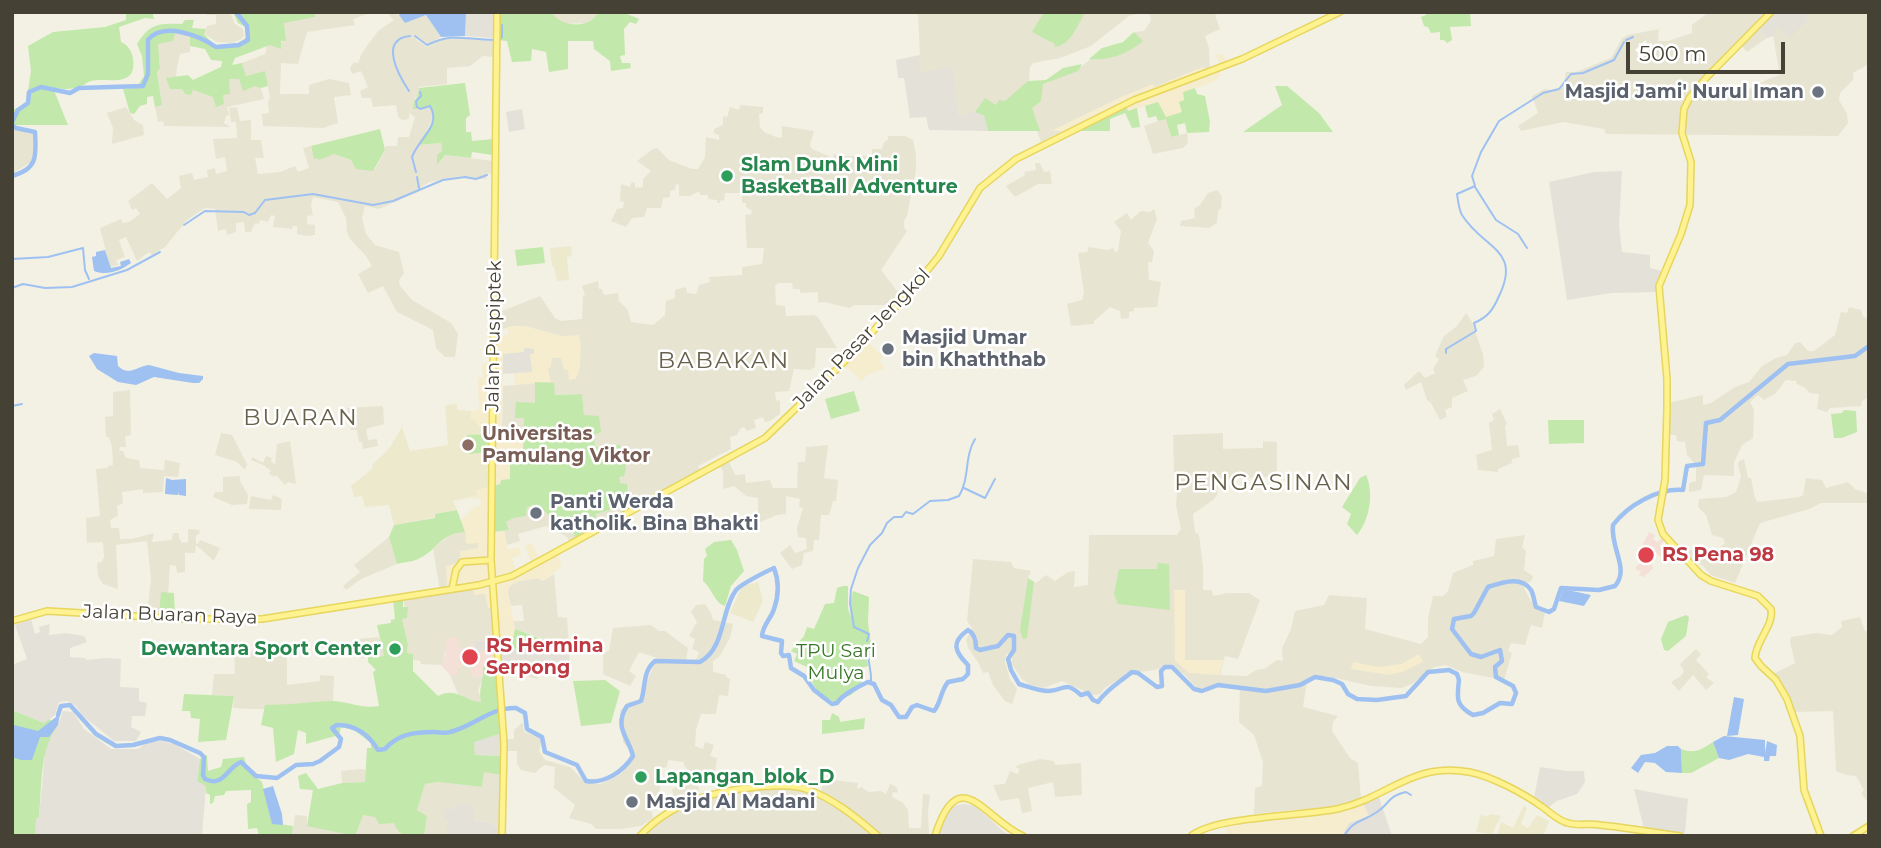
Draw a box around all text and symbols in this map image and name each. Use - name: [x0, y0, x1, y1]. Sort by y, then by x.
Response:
- scale bar: [1629, 28, 1788, 72]
- text: 500 m: [1639, 41, 1706, 66]
- place label: Masjid Jami' Nurul Iman: [1565, 81, 1804, 103]
- marker: Masjid Jami' Nurul Iman: [1810, 84, 1826, 100]
- place label: Slam Dunk Mini BasketBall Adventure: [741, 154, 958, 198]
- marker: Slam Dunk Mini BasketBall Adventure: [719, 168, 735, 184]
- street label: Jalan Puspiptek: [481, 260, 507, 412]
- street label: Jalan Pasar Jengkol: [789, 264, 935, 414]
- place label: Masjid Umar bin Khaththab: [902, 327, 1046, 371]
- marker: Masjid Umar bin Khaththab: [880, 341, 896, 357]
- district label: BABAKAN: [659, 347, 789, 375]
- district label: BUARAN: [244, 404, 358, 432]
- place label: Universitas Pamulang Viktor: [482, 423, 650, 467]
- marker: Universitas Pamulang Viktor: [460, 437, 476, 453]
- district label: PENGASINAN: [1175, 469, 1353, 497]
- place label: Panti Werda katholik. Bina Bhakti: [550, 491, 759, 535]
- marker: Panti Werda katholik. Bina Bhakti: [528, 505, 544, 521]
- place label: RS Pena 98: [1662, 544, 1774, 566]
- marker: RS Pena 98: [1636, 545, 1656, 565]
- street label: Jalan Buaran Raya: [82, 601, 258, 629]
- place label: RS Hermina Serpong: [486, 635, 603, 679]
- place label: Dewantara Sport Center: [141, 638, 381, 660]
- park label: TPU Sari Mulya: [796, 640, 876, 684]
- marker: Dewantara Sport Center: [387, 641, 403, 657]
- marker: RS Hermina Serpong: [460, 647, 480, 667]
- place label: Lapangan_blok_D: [655, 766, 834, 788]
- marker: Lapangan_blok_D: [633, 769, 649, 785]
- place label: Masjid Al Madani: [646, 791, 815, 813]
- marker: Masjid Al Madani: [624, 794, 640, 810]

